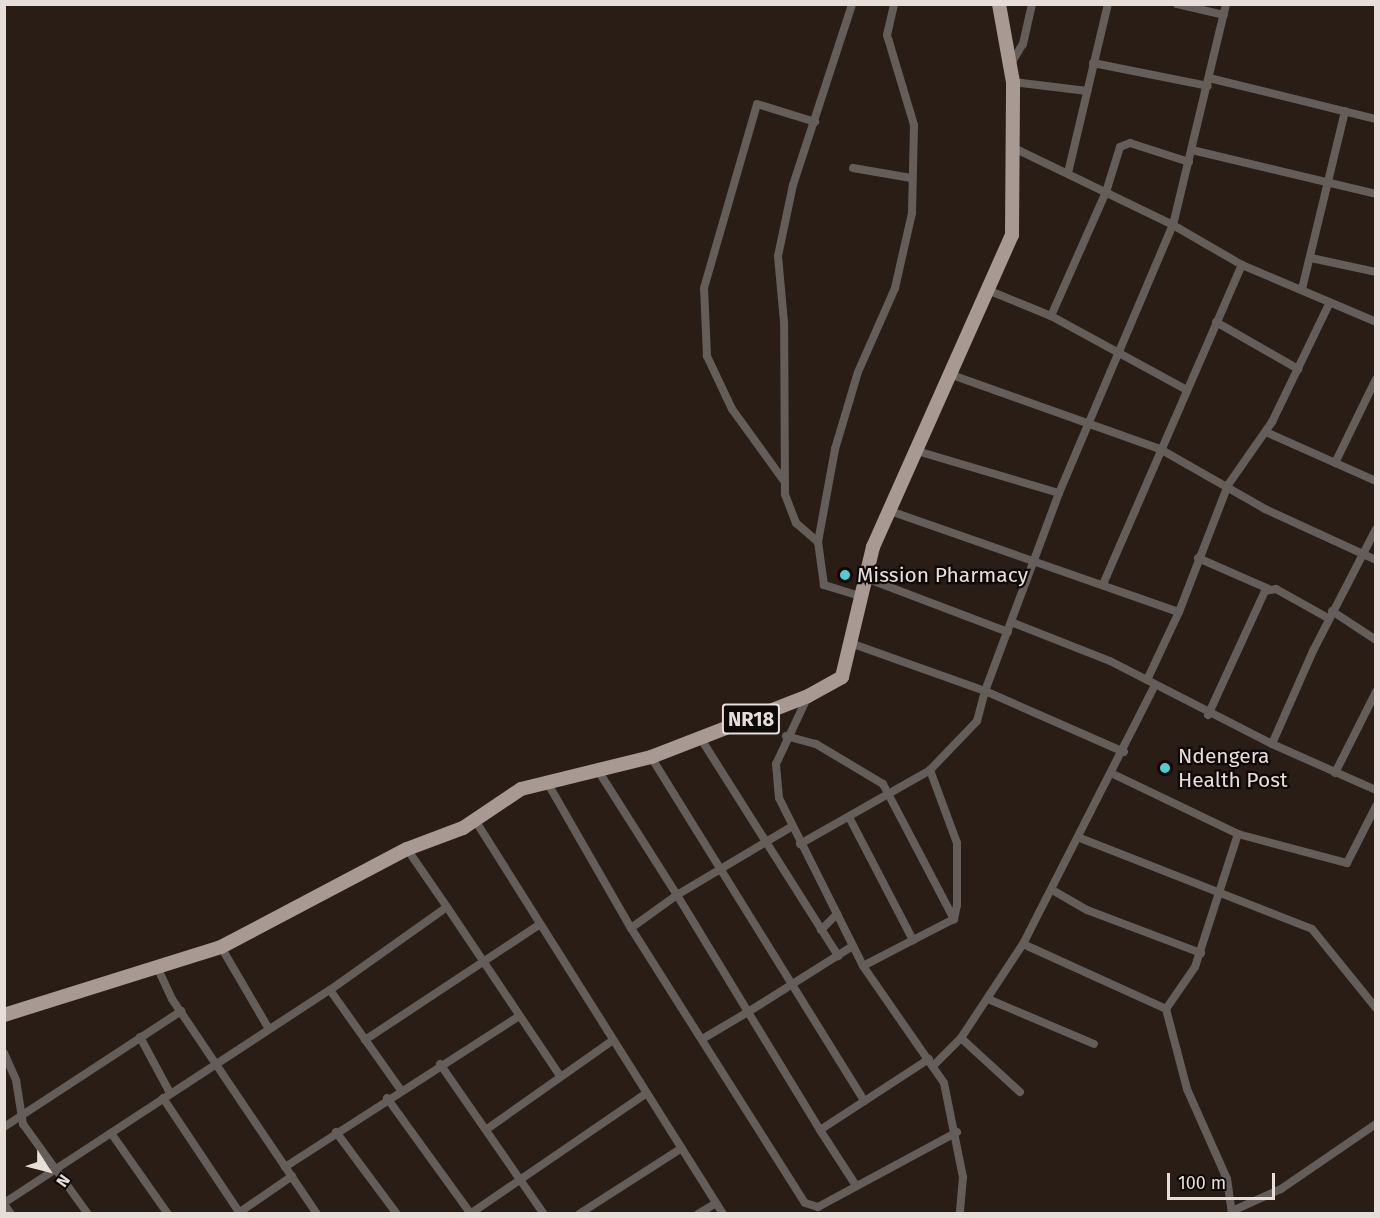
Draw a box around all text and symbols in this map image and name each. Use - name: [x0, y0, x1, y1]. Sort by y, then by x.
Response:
- place label: Mission Pharmacy: [857, 562, 1028, 588]
- marker: Mission Pharmacy: [838, 568, 852, 582]
- road number: NR18: [721, 702, 781, 736]
- place label: Ndengera Health Post: [1178, 743, 1288, 793]
- marker: Ndengera Health Post: [1156, 759, 1174, 777]
- north arrow: [18, 1140, 78, 1200]
- scale bar: [1170, 1161, 1278, 1199]
- text: N: [52, 1171, 74, 1191]
- text: 100 m: [1178, 1172, 1226, 1194]

